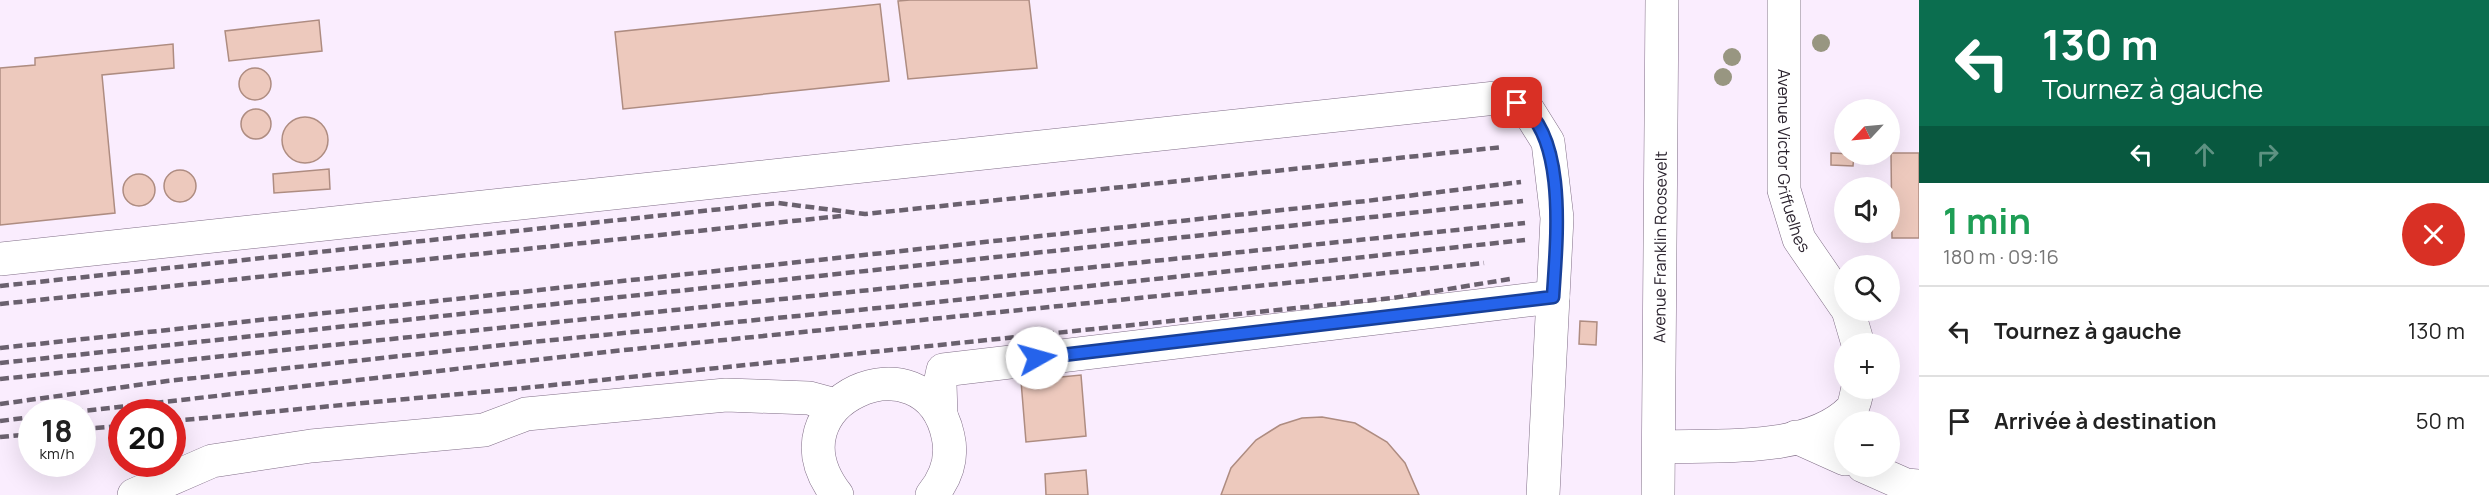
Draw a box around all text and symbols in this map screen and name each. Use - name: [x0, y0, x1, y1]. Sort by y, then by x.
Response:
- text: 130 m: [2042, 15, 2159, 73]
- icon: left: [1943, 24, 2021, 102]
- street label: Avenue Victor Griffuelhes: [1773, 69, 1816, 257]
- text: Tournez à gauche: [2042, 70, 2263, 107]
- pin: [1491, 77, 1542, 128]
- icon: arrive: [1500, 86, 1533, 119]
- north arrow: [1834, 99, 1900, 165]
- map controls: [1834, 99, 1900, 477]
- icon: left: [2125, 138, 2158, 171]
- icon: ahead: [2188, 138, 2221, 171]
- icon: right: [2251, 138, 2284, 171]
- street label: Avenue Franklin Roosevelt: [1648, 151, 1672, 343]
- button: sound: [1834, 177, 1900, 243]
- text: 1 min: [1943, 196, 2031, 245]
- button: close: [2402, 203, 2465, 266]
- text: 180 m · 09:16: [1943, 243, 2059, 270]
- button: search: [1834, 255, 1900, 321]
- icon: left: [1943, 315, 1976, 348]
- text: Tournez à gauche: [1994, 316, 2181, 346]
- text: 130 m: [2408, 316, 2465, 346]
- position arrow: [1005, 326, 1069, 390]
- button: +: [1834, 333, 1900, 399]
- speed limit sign: 20: [108, 399, 186, 477]
- icon: arrive: [1943, 405, 1976, 438]
- text: Arrivée à destination: [1994, 406, 2217, 436]
- text: 50 m: [2416, 406, 2465, 436]
- text: 18: [41, 410, 73, 451]
- button: −: [1834, 411, 1900, 477]
- text: km/h: [40, 443, 74, 464]

